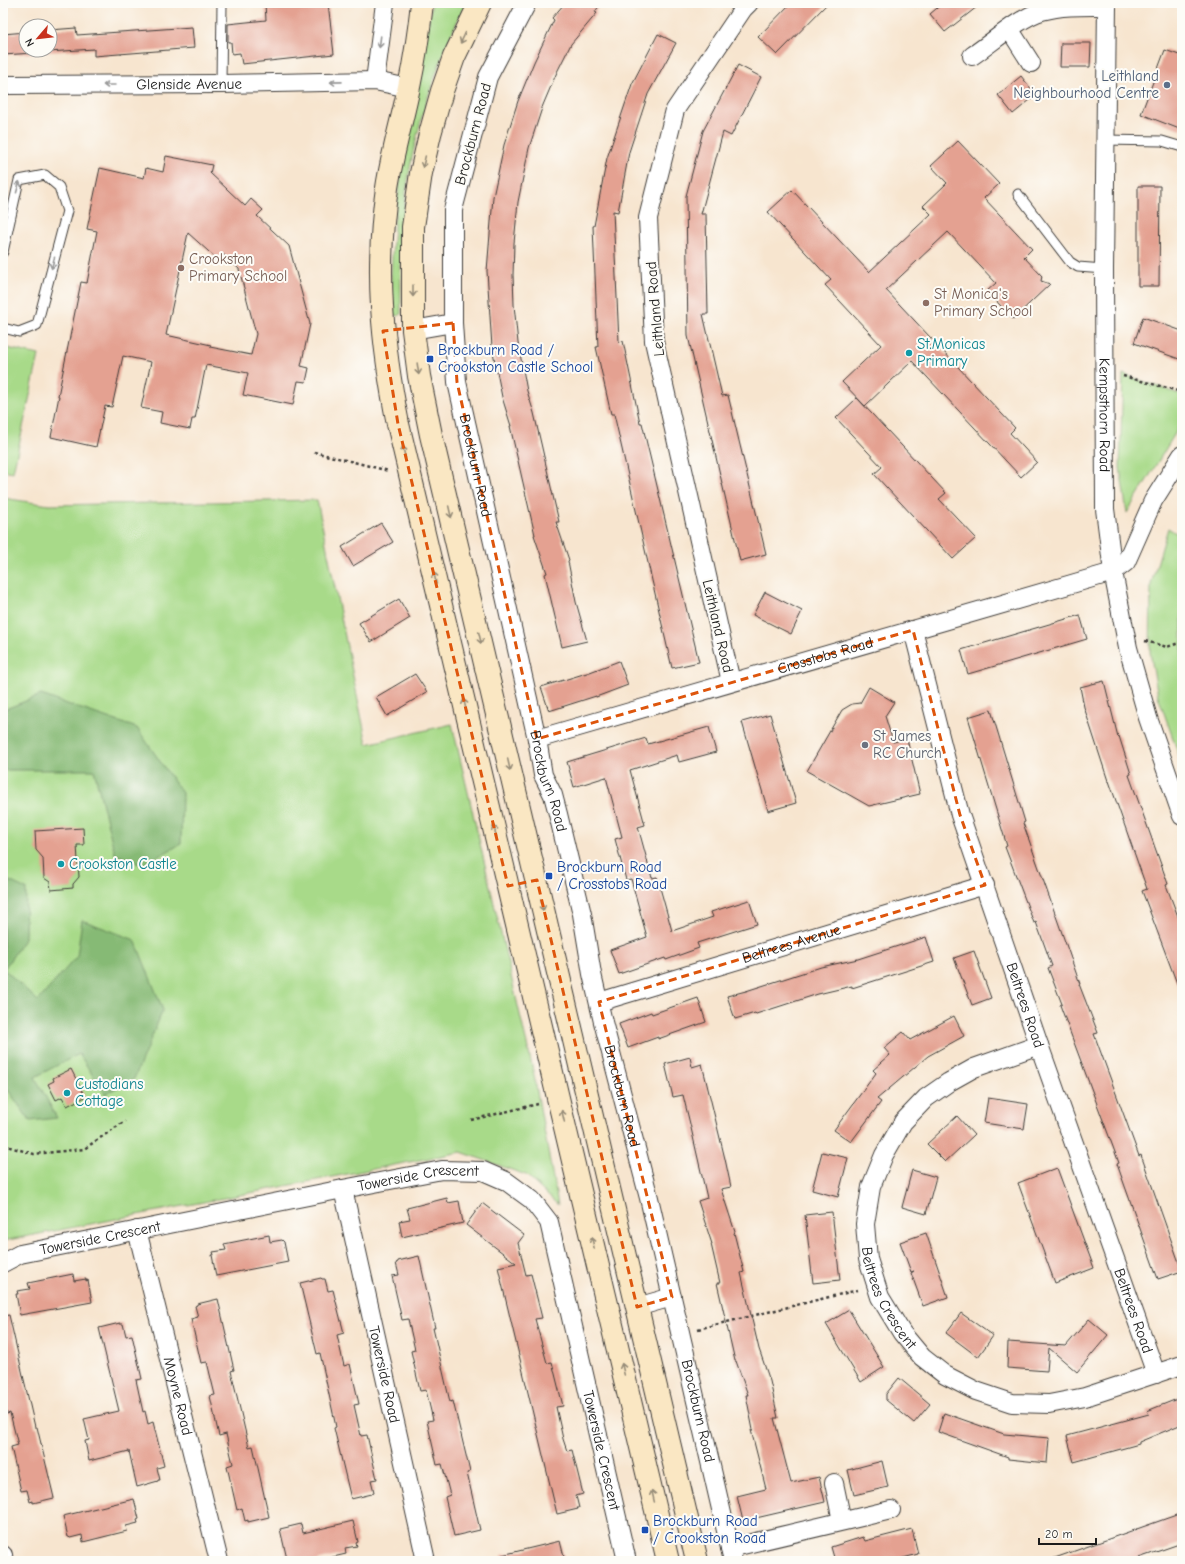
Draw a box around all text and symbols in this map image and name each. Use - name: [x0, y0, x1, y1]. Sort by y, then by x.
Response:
- north arrow: [18, 18, 58, 58]
- one-way arrow: [459, 32, 466, 44]
- one-way arrow: [376, 35, 384, 48]
- text: N: [22, 36, 37, 49]
- place label: Leithland Neighbourhood Centre: [1013, 67, 1159, 102]
- street label: Glenside Avenue: [136, 75, 243, 93]
- one-way arrow: [330, 78, 343, 85]
- marker: Leithland Neighbourhood Centre: [1162, 80, 1172, 90]
- one-way arrow: [103, 81, 116, 89]
- street label: Brockburn Road: [451, 81, 495, 187]
- one-way arrow: [419, 155, 427, 168]
- one-way arrow: [15, 180, 22, 193]
- place label: Crookston Primary School: [189, 250, 287, 285]
- one-way arrow: [49, 256, 57, 269]
- street label: Leithland Road: [642, 261, 668, 357]
- marker: Crookston Primary School: [176, 263, 186, 273]
- one-way arrow: [409, 284, 417, 297]
- place label: St Monica's Primary School: [934, 285, 1032, 320]
- marker: St Monica's Primary School: [921, 298, 931, 308]
- place label: St.Monicas Primary: [917, 335, 985, 370]
- place label: Brockburn Road / Crookston Castle School: [438, 341, 593, 376]
- marker: St.Monicas Primary: [904, 348, 914, 358]
- marker: Brockburn Road / Crookston Castle School: [425, 354, 435, 364]
- street label: Kempsthorn Road: [1095, 358, 1114, 472]
- one-way arrow: [414, 362, 422, 375]
- street label: Brockburn Road: [455, 412, 496, 519]
- one-way arrow: [400, 446, 408, 459]
- one-way arrow: [446, 505, 454, 518]
- one-way arrow: [430, 572, 438, 585]
- street label: Leithland Road: [699, 578, 737, 674]
- one-way arrow: [476, 632, 484, 645]
- street label: Crosstobs Road: [775, 633, 875, 678]
- one-way arrow: [461, 698, 468, 711]
- place label: St James RC Church: [873, 727, 942, 762]
- street label: Brockburn Road: [526, 729, 571, 833]
- marker: St James RC Church: [860, 740, 870, 750]
- one-way arrow: [506, 758, 514, 771]
- one-way arrow: [491, 825, 499, 838]
- place label: Crookston Castle: [69, 855, 177, 873]
- place label: Brockburn Road / Crosstobs Road: [557, 858, 667, 893]
- marker: Crookston Castle: [56, 859, 66, 869]
- marker: Brockburn Road / Crosstobs Road: [544, 871, 554, 881]
- one-way arrow: [539, 898, 547, 911]
- street label: Beltrees Avenue: [740, 920, 843, 967]
- street label: Beltrees Road: [1002, 960, 1048, 1050]
- street label: Brockburn Road: [600, 1043, 644, 1149]
- place label: Custodians Cottage: [75, 1075, 144, 1110]
- marker: Custodians Cottage: [62, 1088, 72, 1098]
- one-way arrow: [559, 1110, 567, 1123]
- street label: Towerside Crescent: [356, 1160, 480, 1195]
- street label: Towerside Crescent: [38, 1217, 163, 1259]
- one-way arrow: [589, 1237, 597, 1250]
- street label: Beltrees Crescent: [858, 1246, 921, 1353]
- street label: Beltrees Road: [1110, 1266, 1157, 1355]
- street label: Towerside Road: [365, 1324, 404, 1425]
- street label: Moyne Road: [160, 1355, 197, 1437]
- street label: Brockburn Road: [678, 1358, 719, 1464]
- one-way arrow: [619, 1363, 627, 1376]
- street label: Towerside Crescent: [579, 1389, 624, 1513]
- one-way arrow: [649, 1490, 656, 1503]
- place label: Brockburn Road / Crookston Road: [653, 1512, 766, 1547]
- scale bar: [1039, 1520, 1096, 1546]
- marker: Brockburn Road / Crookston Road: [640, 1525, 650, 1535]
- text: 20 m: [1045, 1527, 1073, 1541]

